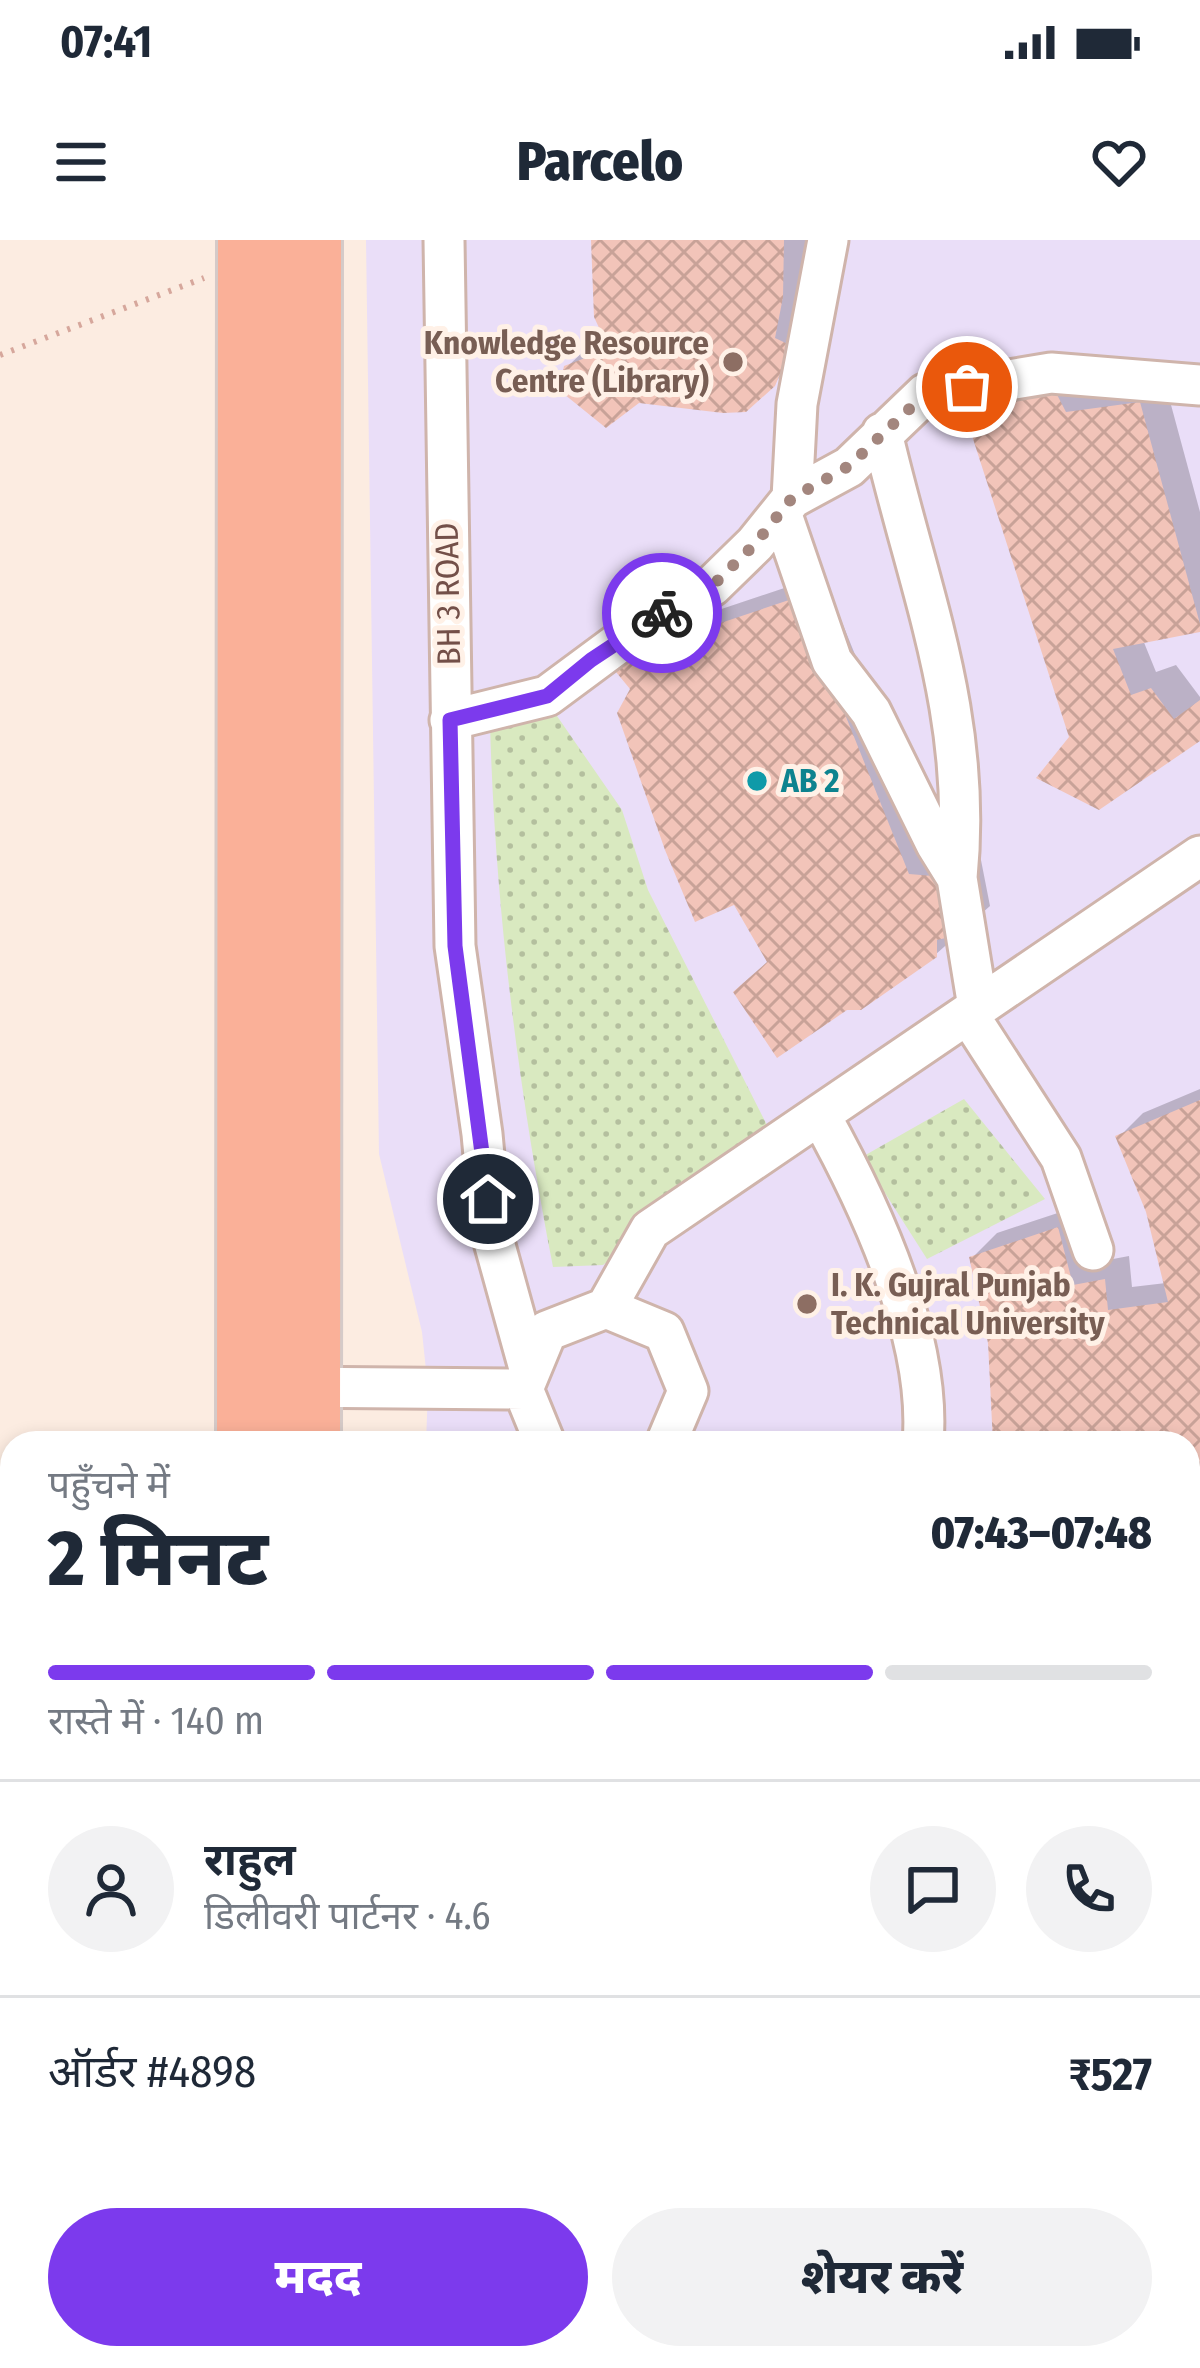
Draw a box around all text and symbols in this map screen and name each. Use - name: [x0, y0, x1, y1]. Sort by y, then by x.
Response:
- text: 07:41: [60, 15, 152, 69]
- icon: menu: [48, 129, 114, 195]
- icon: heart: [1086, 129, 1152, 195]
- text: Parcelo: [517, 130, 683, 194]
- place label: Knowledge Resource Centre (Library): [424, 323, 709, 401]
- pin: [916, 336, 1018, 438]
- marker: Knowledge Resource Centre (Library): [720, 349, 746, 375]
- icon: bag: [934, 354, 1000, 420]
- street label: BH 3 ROAD: [427, 522, 469, 666]
- courier: [602, 553, 722, 673]
- icon: bike: [629, 580, 695, 646]
- place label: AB 2: [780, 761, 840, 801]
- marker: AB 2: [744, 768, 770, 794]
- pin: [437, 1148, 539, 1250]
- icon: home: [455, 1166, 521, 1232]
- place label: I. K. Gujral Punjab Technical University: [831, 1265, 1105, 1343]
- marker: I. K. Gujral Punjab Technical University: [794, 1291, 820, 1317]
- text: पहुँचने में: [48, 1462, 170, 1508]
- text: 07:43–07:48: [930, 1506, 1152, 1560]
- text: 2 मिनट: [48, 1512, 268, 1606]
- text: रास्ते में · 140 m: [48, 1698, 264, 1744]
- button: person: [48, 1826, 174, 1952]
- button: chat: [870, 1826, 996, 1952]
- button: phone: [1026, 1826, 1152, 1952]
- text: राहुल: [204, 1833, 296, 1887]
- text: डिलीवरी पार्टनर · 4.6: [204, 1893, 491, 1939]
- text: ऑर्डर #4898: [48, 2045, 256, 2099]
- text: ₹527: [1069, 2048, 1152, 2102]
- button: मदद: [48, 2208, 588, 2346]
- button: शेयर करें: [612, 2208, 1152, 2346]

